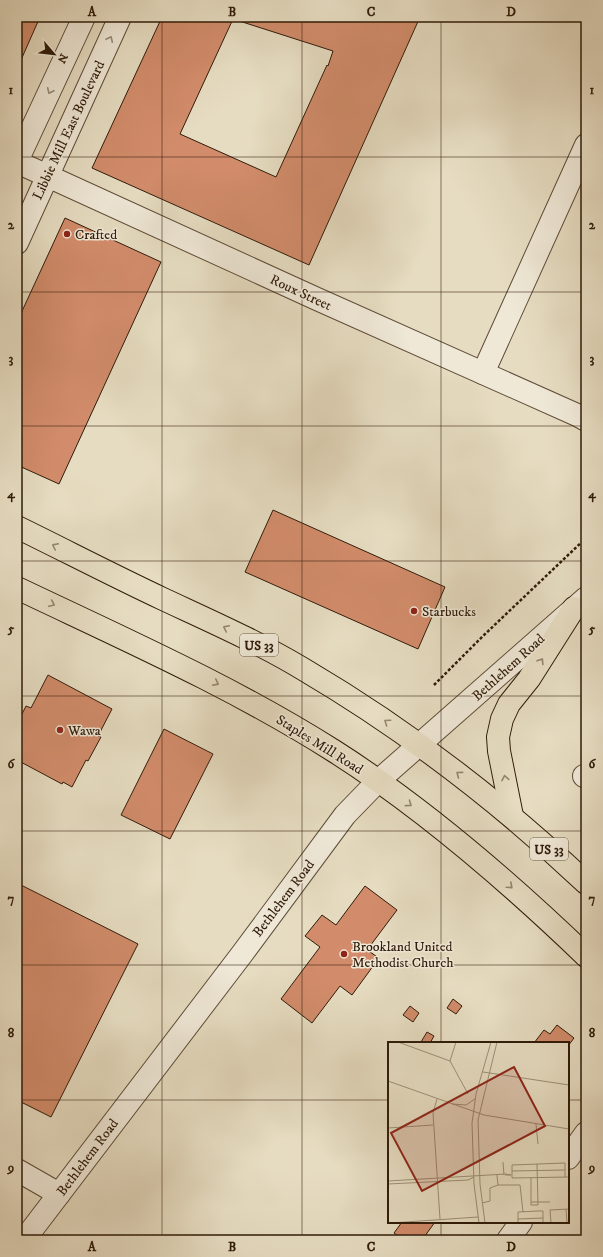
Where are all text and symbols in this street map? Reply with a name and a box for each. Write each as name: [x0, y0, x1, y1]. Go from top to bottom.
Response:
text: A: [87, 4, 97, 20]
text: B: [228, 4, 236, 20]
text: C: [367, 4, 376, 20]
text: D: [506, 4, 516, 20]
north arrow: [34, 34, 74, 74]
one-way arrow: [105, 35, 113, 43]
text: N: [54, 51, 70, 65]
street label: Libbie Mill East Boulevard: [29, 58, 109, 203]
text: 1: [9, 82, 14, 98]
text: 1: [590, 82, 595, 98]
one-way arrow: [47, 86, 55, 94]
text: 2: [8, 217, 15, 233]
text: 2: [589, 217, 596, 233]
place label: Crafted: [75, 226, 117, 244]
marker: Crafted: [62, 229, 72, 239]
street label: Roux Street: [267, 271, 335, 315]
text: 3: [9, 351, 14, 367]
text: 3: [590, 351, 595, 367]
text: 4: [6, 486, 15, 503]
text: 4: [587, 486, 596, 503]
one-way arrow: [52, 543, 60, 551]
one-way arrow: [48, 599, 56, 607]
place label: Starbucks: [422, 603, 476, 621]
marker: Starbucks: [409, 606, 419, 616]
text: 5: [7, 621, 15, 637]
text: 5: [588, 621, 596, 637]
one-way arrow: [223, 626, 231, 633]
street label: Bethlehem Road: [468, 630, 549, 705]
road number: US 33: [240, 634, 278, 656]
one-way arrow: [536, 658, 544, 665]
one-way arrow: [212, 679, 219, 686]
street label: Staples Mill Road: [273, 711, 366, 779]
one-way arrow: [384, 719, 391, 727]
place label: Wawa: [67, 722, 101, 740]
marker: Wawa: [55, 725, 65, 735]
text: 6: [8, 756, 16, 772]
text: 6: [589, 756, 597, 772]
one-way arrow: [457, 772, 464, 779]
one-way arrow: [501, 775, 509, 781]
one-way arrow: [405, 799, 412, 806]
road number: US 33: [530, 838, 568, 860]
street label: Bethlehem Road: [249, 856, 319, 941]
one-way arrow: [506, 881, 513, 888]
text: 7: [8, 891, 15, 907]
text: 7: [589, 891, 596, 907]
place label: Brookland United Methodist Church: [352, 938, 454, 972]
marker: Brookland United Methodist Church: [339, 949, 349, 959]
text: 8: [8, 1025, 15, 1041]
text: 8: [589, 1025, 596, 1041]
inset map: [388, 1042, 569, 1223]
street label: Bethlehem Road: [53, 1115, 123, 1200]
text: 9: [7, 1160, 14, 1176]
text: 9: [588, 1160, 595, 1176]
text: A: [87, 1239, 97, 1255]
text: B: [228, 1239, 236, 1255]
text: C: [367, 1239, 376, 1255]
text: D: [506, 1239, 516, 1255]

